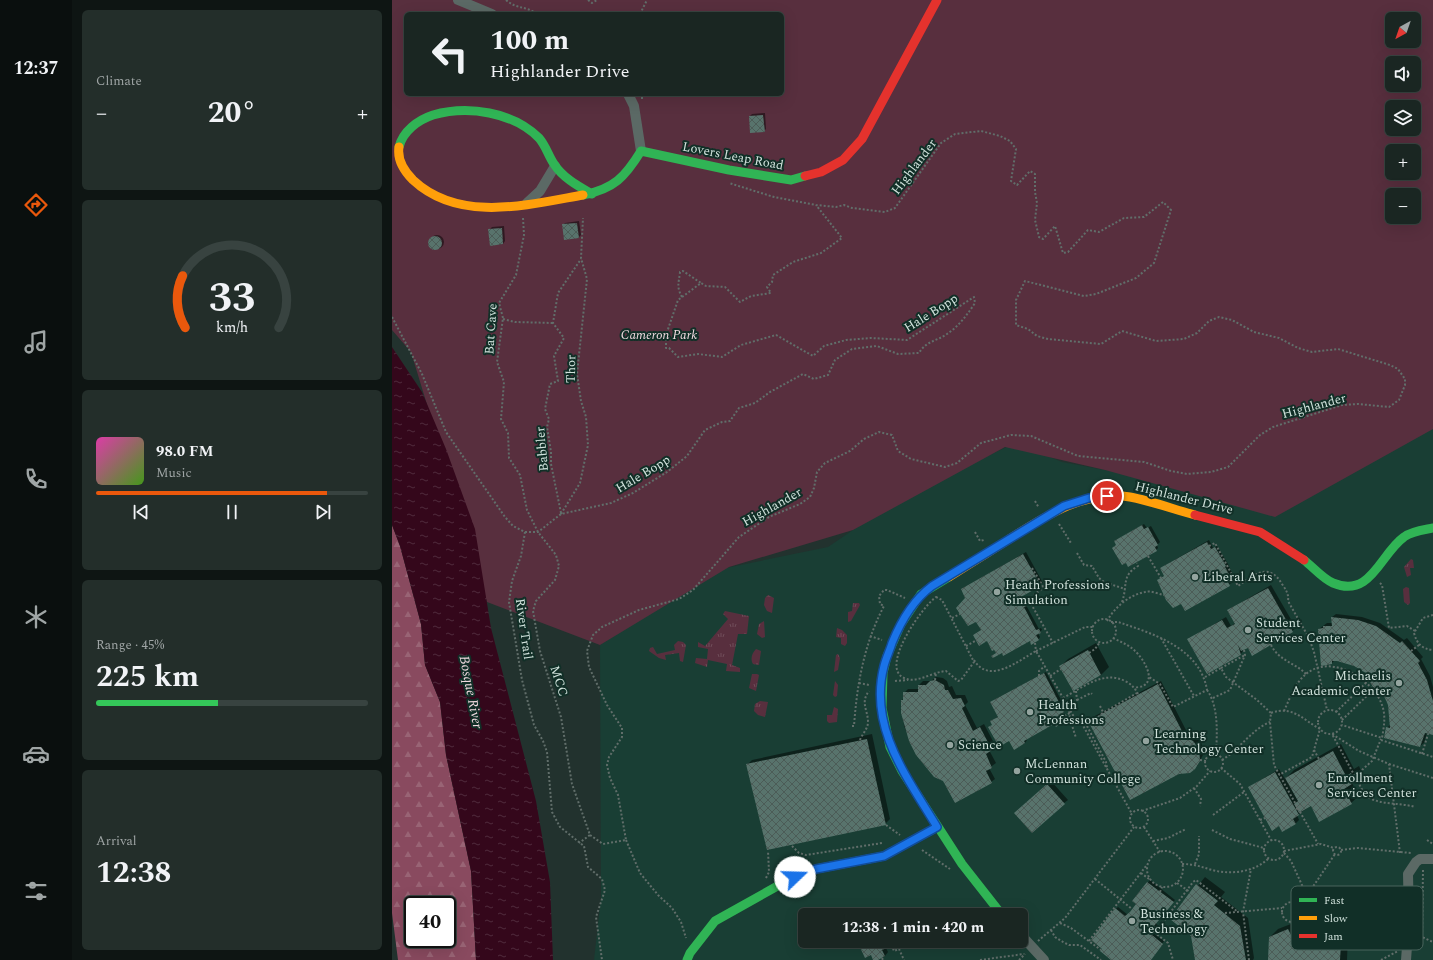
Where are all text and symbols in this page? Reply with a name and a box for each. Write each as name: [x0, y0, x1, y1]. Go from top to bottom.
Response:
north arrow: [1385, 12, 1421, 48]
map controls: [1385, 12, 1421, 224]
text: 100 m: [490, 19, 569, 62]
icon: left: [424, 28, 476, 80]
text: 12:37: [13, 55, 59, 82]
button: sound: [1385, 56, 1421, 92]
text: Highlander Drive: [490, 58, 629, 85]
text: Climate: [96, 71, 142, 91]
text: 20°: [208, 90, 256, 136]
text: −: [96, 97, 107, 130]
text: +: [357, 97, 368, 130]
button: layers: [1385, 100, 1421, 136]
street label: Highlander: [886, 135, 942, 199]
street label: Lovers Leap Road: [681, 136, 785, 176]
button: +: [1385, 144, 1421, 180]
button: −: [1385, 188, 1421, 224]
icon: directions: [22, 191, 50, 219]
text: 33: [209, 267, 255, 330]
street label: Hale Bopp: [900, 288, 962, 338]
street label: Bat Cave: [479, 303, 503, 355]
text: km/h: [216, 317, 248, 339]
park label: Cameron Park: [621, 325, 697, 345]
icon: music: [22, 328, 50, 356]
street label: Thor: [561, 355, 581, 383]
street label: Highlander: [1280, 388, 1348, 424]
street label: Babbler: [530, 426, 554, 472]
text: 98.0 FM: [156, 440, 213, 463]
street label: Hale Bopp: [612, 450, 674, 498]
text: Music: [156, 463, 192, 483]
icon: phone: [22, 465, 50, 493]
street label: Highlander Drive: [1133, 476, 1235, 520]
pin: [1090, 479, 1124, 513]
street label: Highlander: [738, 482, 806, 532]
icon: arrive: [1096, 485, 1118, 507]
icon: previous: [130, 501, 152, 523]
icon: pause: [221, 501, 243, 523]
icon: next: [312, 501, 334, 523]
place label: Liberal Arts: [1203, 567, 1273, 587]
marker: Liberal Arts: [1190, 572, 1200, 582]
place label: Heath Professions Simulation: [1005, 575, 1110, 610]
marker: Heath Professions Simulation: [992, 587, 1002, 597]
street label: River Trail: [510, 597, 538, 661]
icon: climate: [22, 603, 50, 631]
place label: Student Services Center: [1256, 613, 1346, 648]
marker: Student Services Center: [1243, 625, 1253, 635]
text: Range · 45%: [96, 635, 164, 655]
text: 225 km: [96, 654, 199, 700]
water label: Bosque River: [454, 654, 488, 731]
street label: MCC: [545, 663, 573, 699]
place label: Michaelis Academic Center: [1291, 666, 1391, 701]
marker: Michaelis Academic Center: [1394, 678, 1404, 688]
place label: Health Professions: [1038, 695, 1104, 730]
marker: Health Professions: [1025, 707, 1035, 717]
place label: Learning Technology Center: [1154, 724, 1264, 759]
place label: Science: [958, 735, 1002, 755]
marker: Learning Technology Center: [1141, 736, 1151, 746]
icon: car: [22, 740, 50, 768]
marker: Science: [945, 740, 955, 750]
place label: McLennan Community College: [1025, 754, 1140, 789]
marker: McLennan Community College: [1012, 766, 1022, 776]
place label: Enrollment Services Center: [1327, 768, 1417, 803]
marker: Enrollment Services Center: [1314, 780, 1324, 790]
text: Arrival: [96, 831, 137, 851]
text: 12:38: [96, 850, 171, 896]
position arrow: [774, 856, 816, 898]
icon: filters: [22, 877, 50, 905]
legend: [1291, 886, 1423, 950]
text: Fast: [1324, 892, 1345, 909]
speed limit sign: 40: [404, 896, 456, 948]
place label: Business & Technology: [1140, 904, 1208, 939]
text: Slow: [1324, 910, 1348, 927]
text: 12:38 · 1 min · 420 m: [842, 916, 984, 939]
marker: Business & Technology: [1127, 916, 1137, 926]
text: Jam: [1324, 928, 1343, 945]

